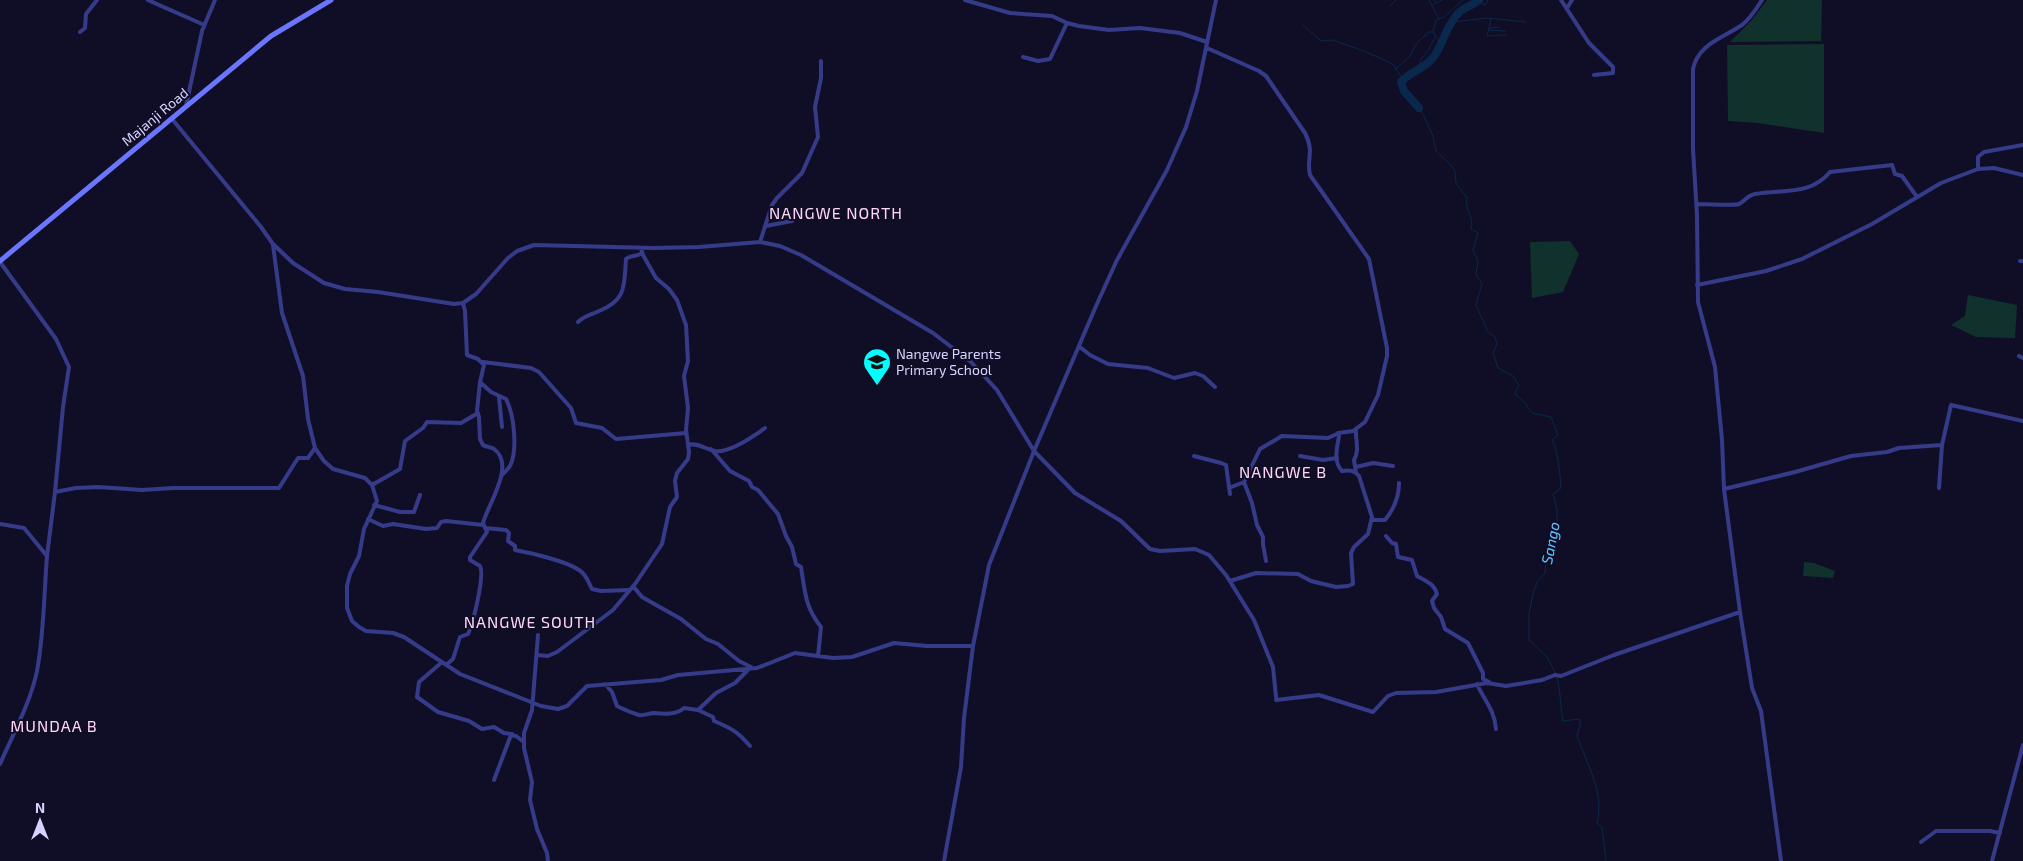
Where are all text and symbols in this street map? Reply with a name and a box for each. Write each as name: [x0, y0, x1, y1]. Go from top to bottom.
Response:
street label: Majanji Road: [118, 84, 191, 149]
district label: NANGWE NORTH: [769, 203, 903, 222]
place label: Nangwe Parents Primary School: [896, 345, 1001, 378]
school or university icon: Nangwe Parents Primary School: [862, 347, 892, 386]
district label: NANGWE B: [1239, 462, 1327, 481]
water label: Sango: [1537, 520, 1563, 566]
district label: NANGWE SOUTH: [464, 612, 596, 631]
district label: MUNDAA B: [10, 716, 98, 735]
north arrow: [15, 796, 65, 846]
text: N: [35, 799, 45, 816]

